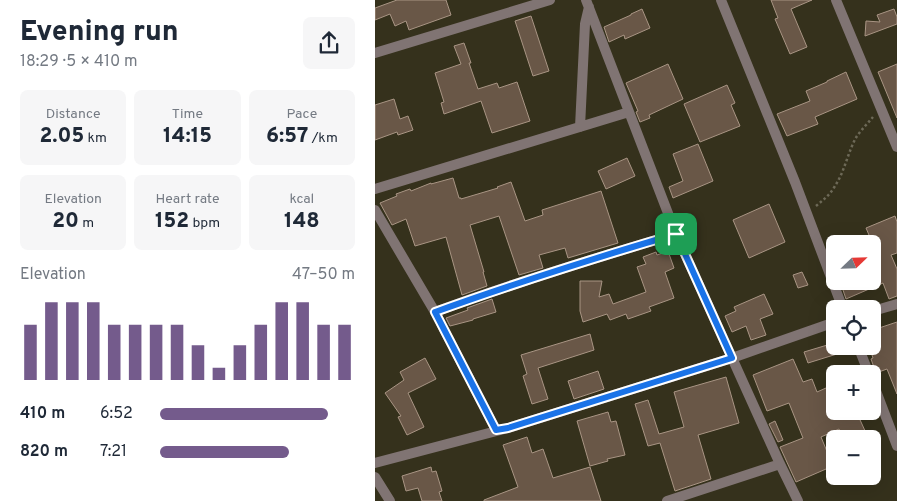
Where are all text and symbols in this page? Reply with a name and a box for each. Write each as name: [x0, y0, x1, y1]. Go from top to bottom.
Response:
text: Evening run: [20, 15, 179, 51]
button: share: [303, 17, 355, 69]
text: 18:29 · 5 × 410 m: [20, 52, 137, 72]
text: Distance: [46, 106, 101, 123]
text: Time: [172, 106, 203, 123]
text: Pace: [286, 106, 317, 123]
text: 2.05: [39, 123, 84, 150]
text: 14:15: [163, 123, 212, 150]
text: 6:57: [266, 123, 308, 150]
text: km: [84, 130, 107, 147]
text: /km: [308, 130, 338, 147]
text: Elevation: [44, 191, 102, 208]
text: Heart rate: [155, 191, 220, 208]
text: kcal: [289, 191, 314, 208]
text: 20: [52, 208, 79, 235]
text: 152: [155, 208, 189, 235]
text: 148: [284, 208, 320, 235]
pin: [655, 213, 697, 255]
text: m: [79, 215, 94, 232]
text: bpm: [189, 215, 220, 232]
icon: arrive: [662, 220, 690, 248]
north arrow: [826, 235, 881, 290]
map controls: [826, 235, 881, 485]
text: Elevation: [20, 265, 86, 285]
text: 47–50 m: [292, 265, 355, 285]
button: locate: [826, 300, 881, 355]
button: +: [826, 365, 881, 420]
text: 410 m: [20, 404, 65, 424]
text: 6:52: [100, 404, 133, 424]
button: −: [826, 430, 881, 485]
text: 820 m: [20, 442, 68, 462]
text: 7:21: [100, 442, 127, 462]

